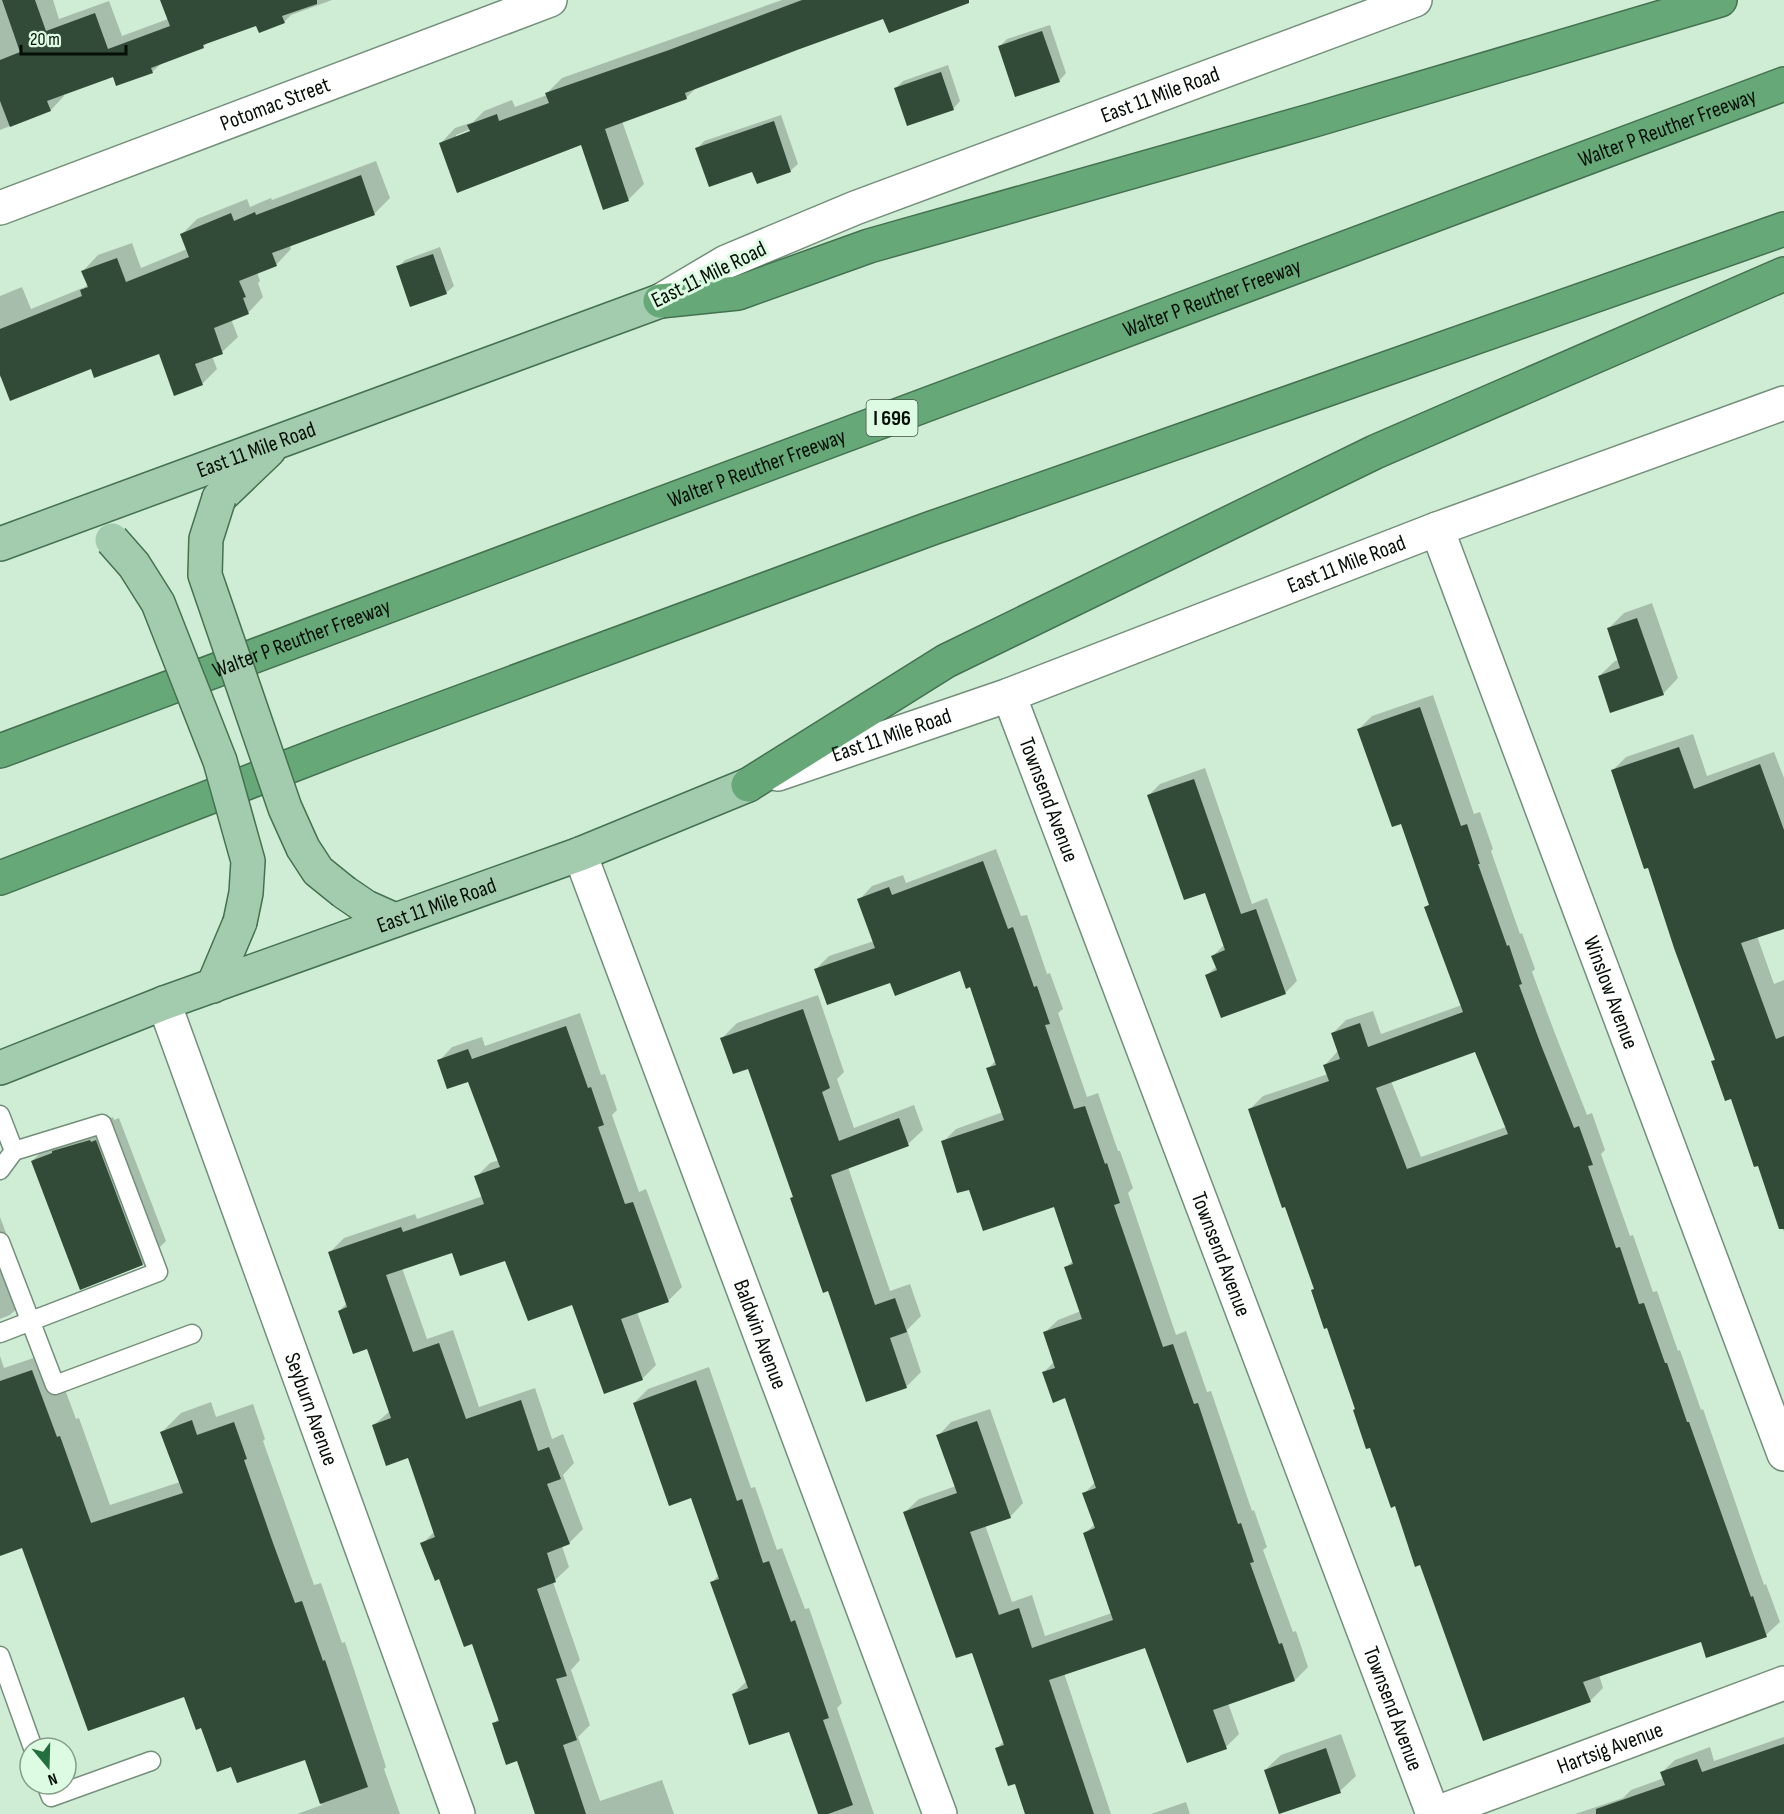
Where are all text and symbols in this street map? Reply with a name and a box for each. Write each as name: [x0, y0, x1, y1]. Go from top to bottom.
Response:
scale bar: [21, 18, 126, 56]
text: 20 m: [30, 29, 60, 50]
street label: East 11 Mile Road: [1097, 60, 1223, 129]
street label: Potomac Street: [216, 71, 334, 137]
street label: Walter P Reuther Freeway: [1575, 82, 1761, 173]
street label: East 11 Mile Road: [647, 236, 771, 314]
street label: Walter P Reuther Freeway: [1119, 252, 1305, 343]
road number: I 696: [866, 400, 918, 436]
street label: East 11 Mile Road: [193, 415, 319, 484]
street label: Walter P Reuther Freeway: [664, 422, 850, 514]
street label: East 11 Mile Road: [1283, 529, 1409, 599]
street label: Walter P Reuther Freeway: [209, 593, 395, 684]
street label: East 11 Mile Road: [828, 702, 955, 768]
street label: Townsend Avenue: [1013, 734, 1085, 866]
street label: East 11 Mile Road: [373, 872, 500, 939]
street label: Winslow Avenue: [1577, 932, 1644, 1053]
street label: Townsend Avenue: [1185, 1188, 1257, 1320]
street label: Baldwin Avenue: [727, 1276, 793, 1393]
street label: Seyburn Avenue: [278, 1349, 344, 1469]
street label: Townsend Avenue: [1357, 1643, 1429, 1775]
street label: Hartsig Avenue: [1553, 1716, 1667, 1780]
north arrow: [18, 1736, 78, 1796]
text: N: [45, 1768, 60, 1789]

